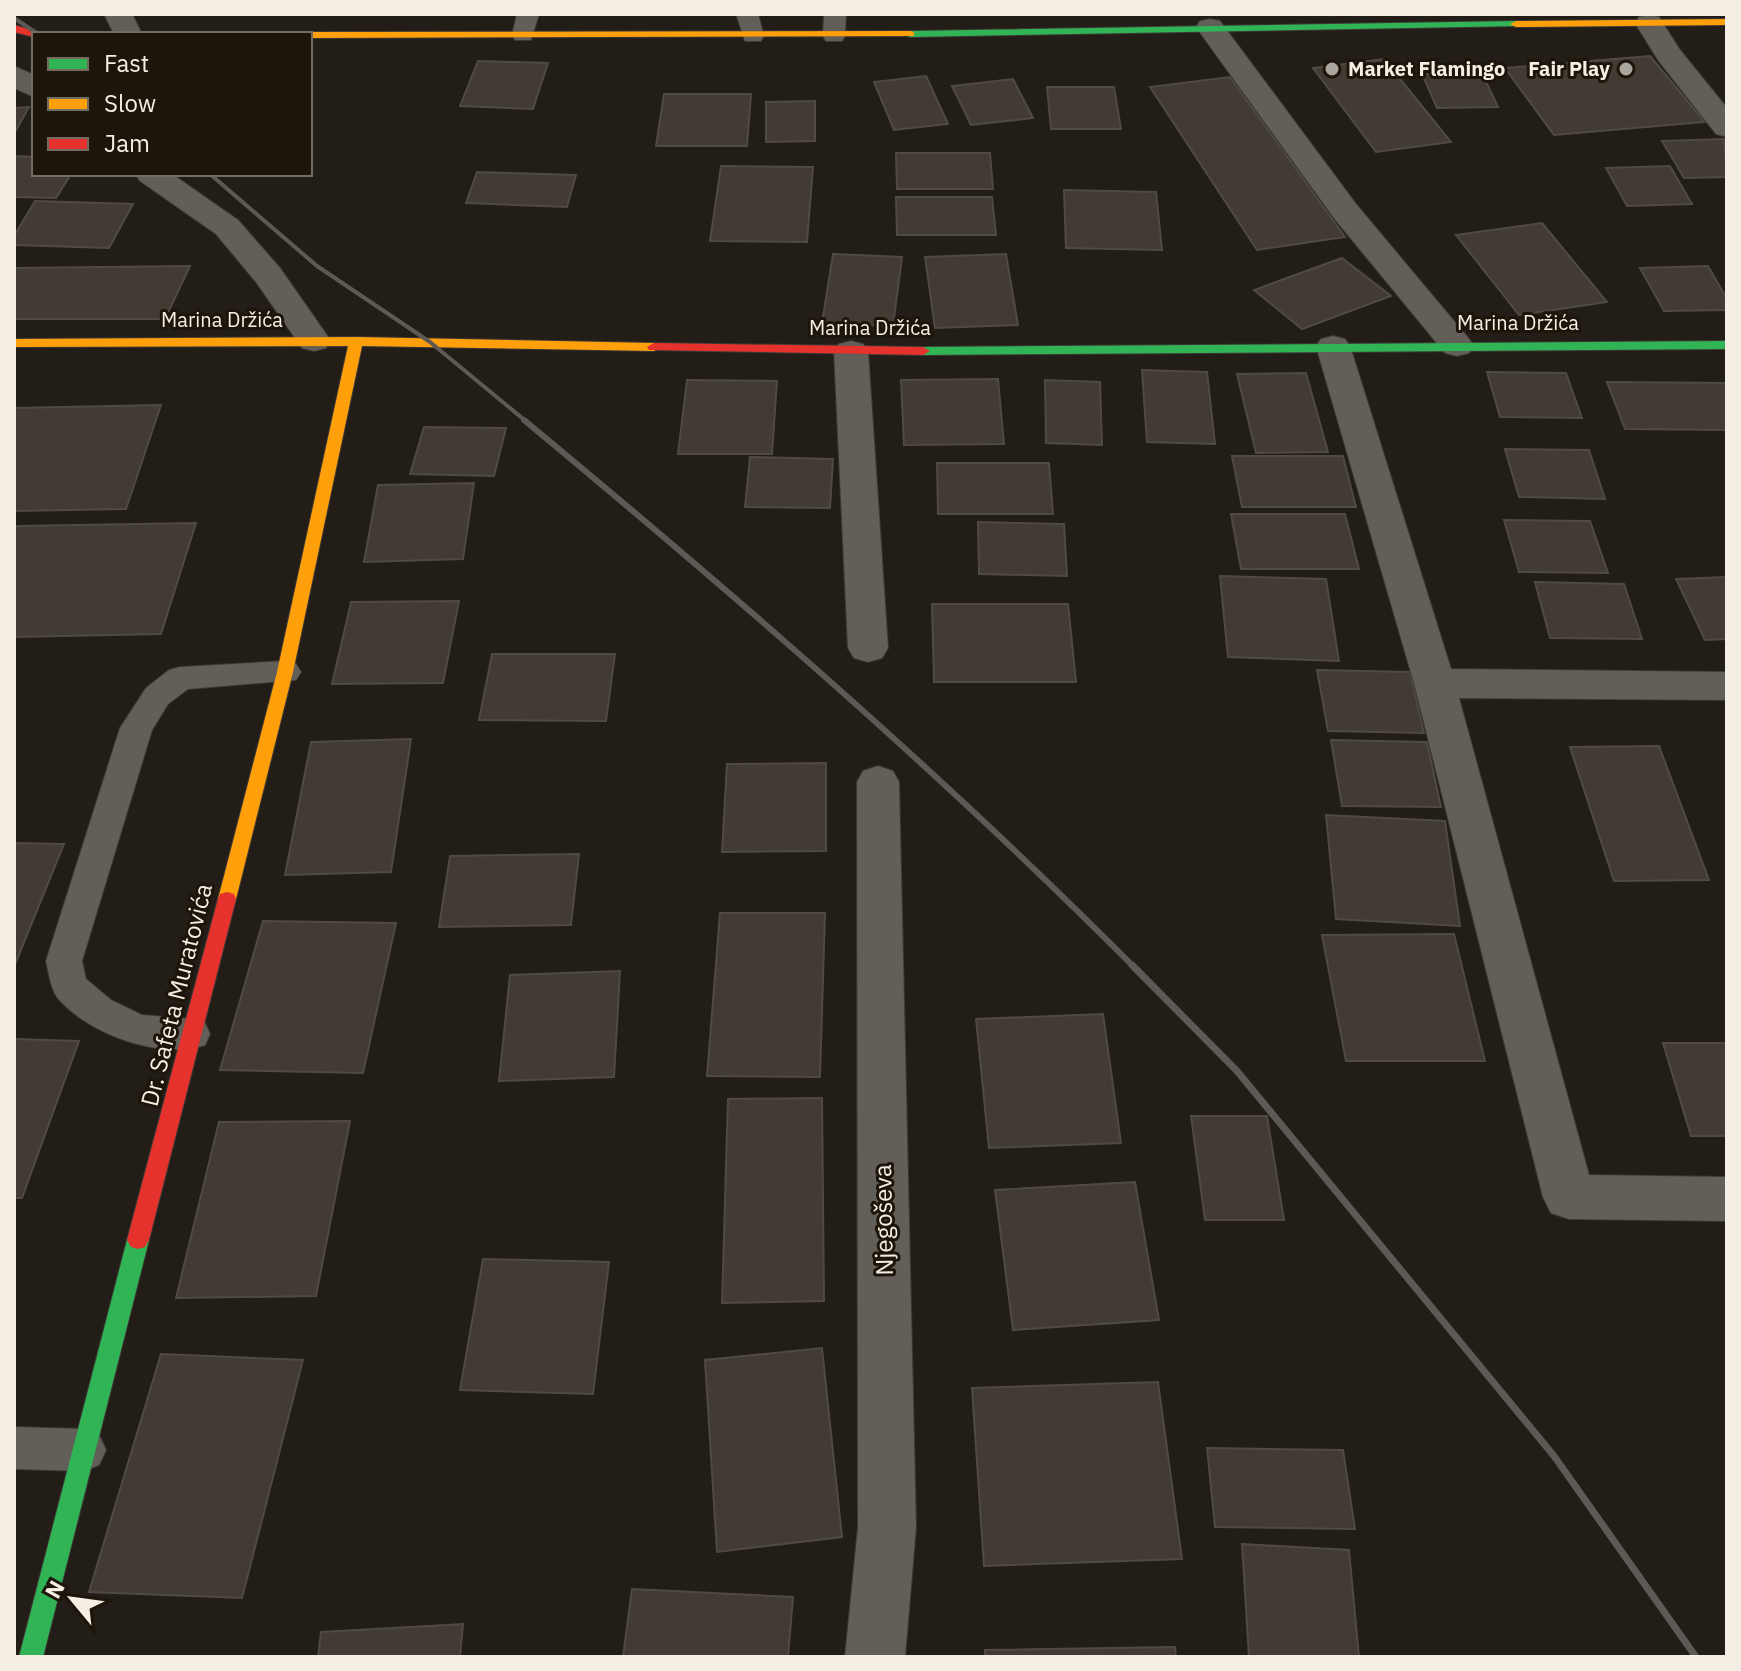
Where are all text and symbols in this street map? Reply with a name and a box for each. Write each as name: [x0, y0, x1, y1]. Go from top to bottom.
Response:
legend: [32, 32, 312, 176]
text: Fast: [104, 47, 149, 79]
place label: Market Flamingo: [1348, 55, 1505, 82]
place label: Fair Play: [1528, 55, 1610, 82]
marker: Market Flamingo: [1323, 60, 1341, 78]
marker: Fair Play: [1617, 60, 1635, 78]
text: Slow: [104, 87, 156, 119]
text: Jam: [104, 127, 150, 159]
street label: Marina Držića: [161, 306, 283, 333]
street label: Marina Držića: [1457, 309, 1579, 336]
street label: Marina Držića: [809, 314, 931, 341]
street label: Dr. Safeta Muratovića: [133, 880, 219, 1110]
street label: Njegoševa: [866, 1164, 900, 1276]
north arrow: [32, 1559, 112, 1639]
text: N: [38, 1575, 71, 1603]

